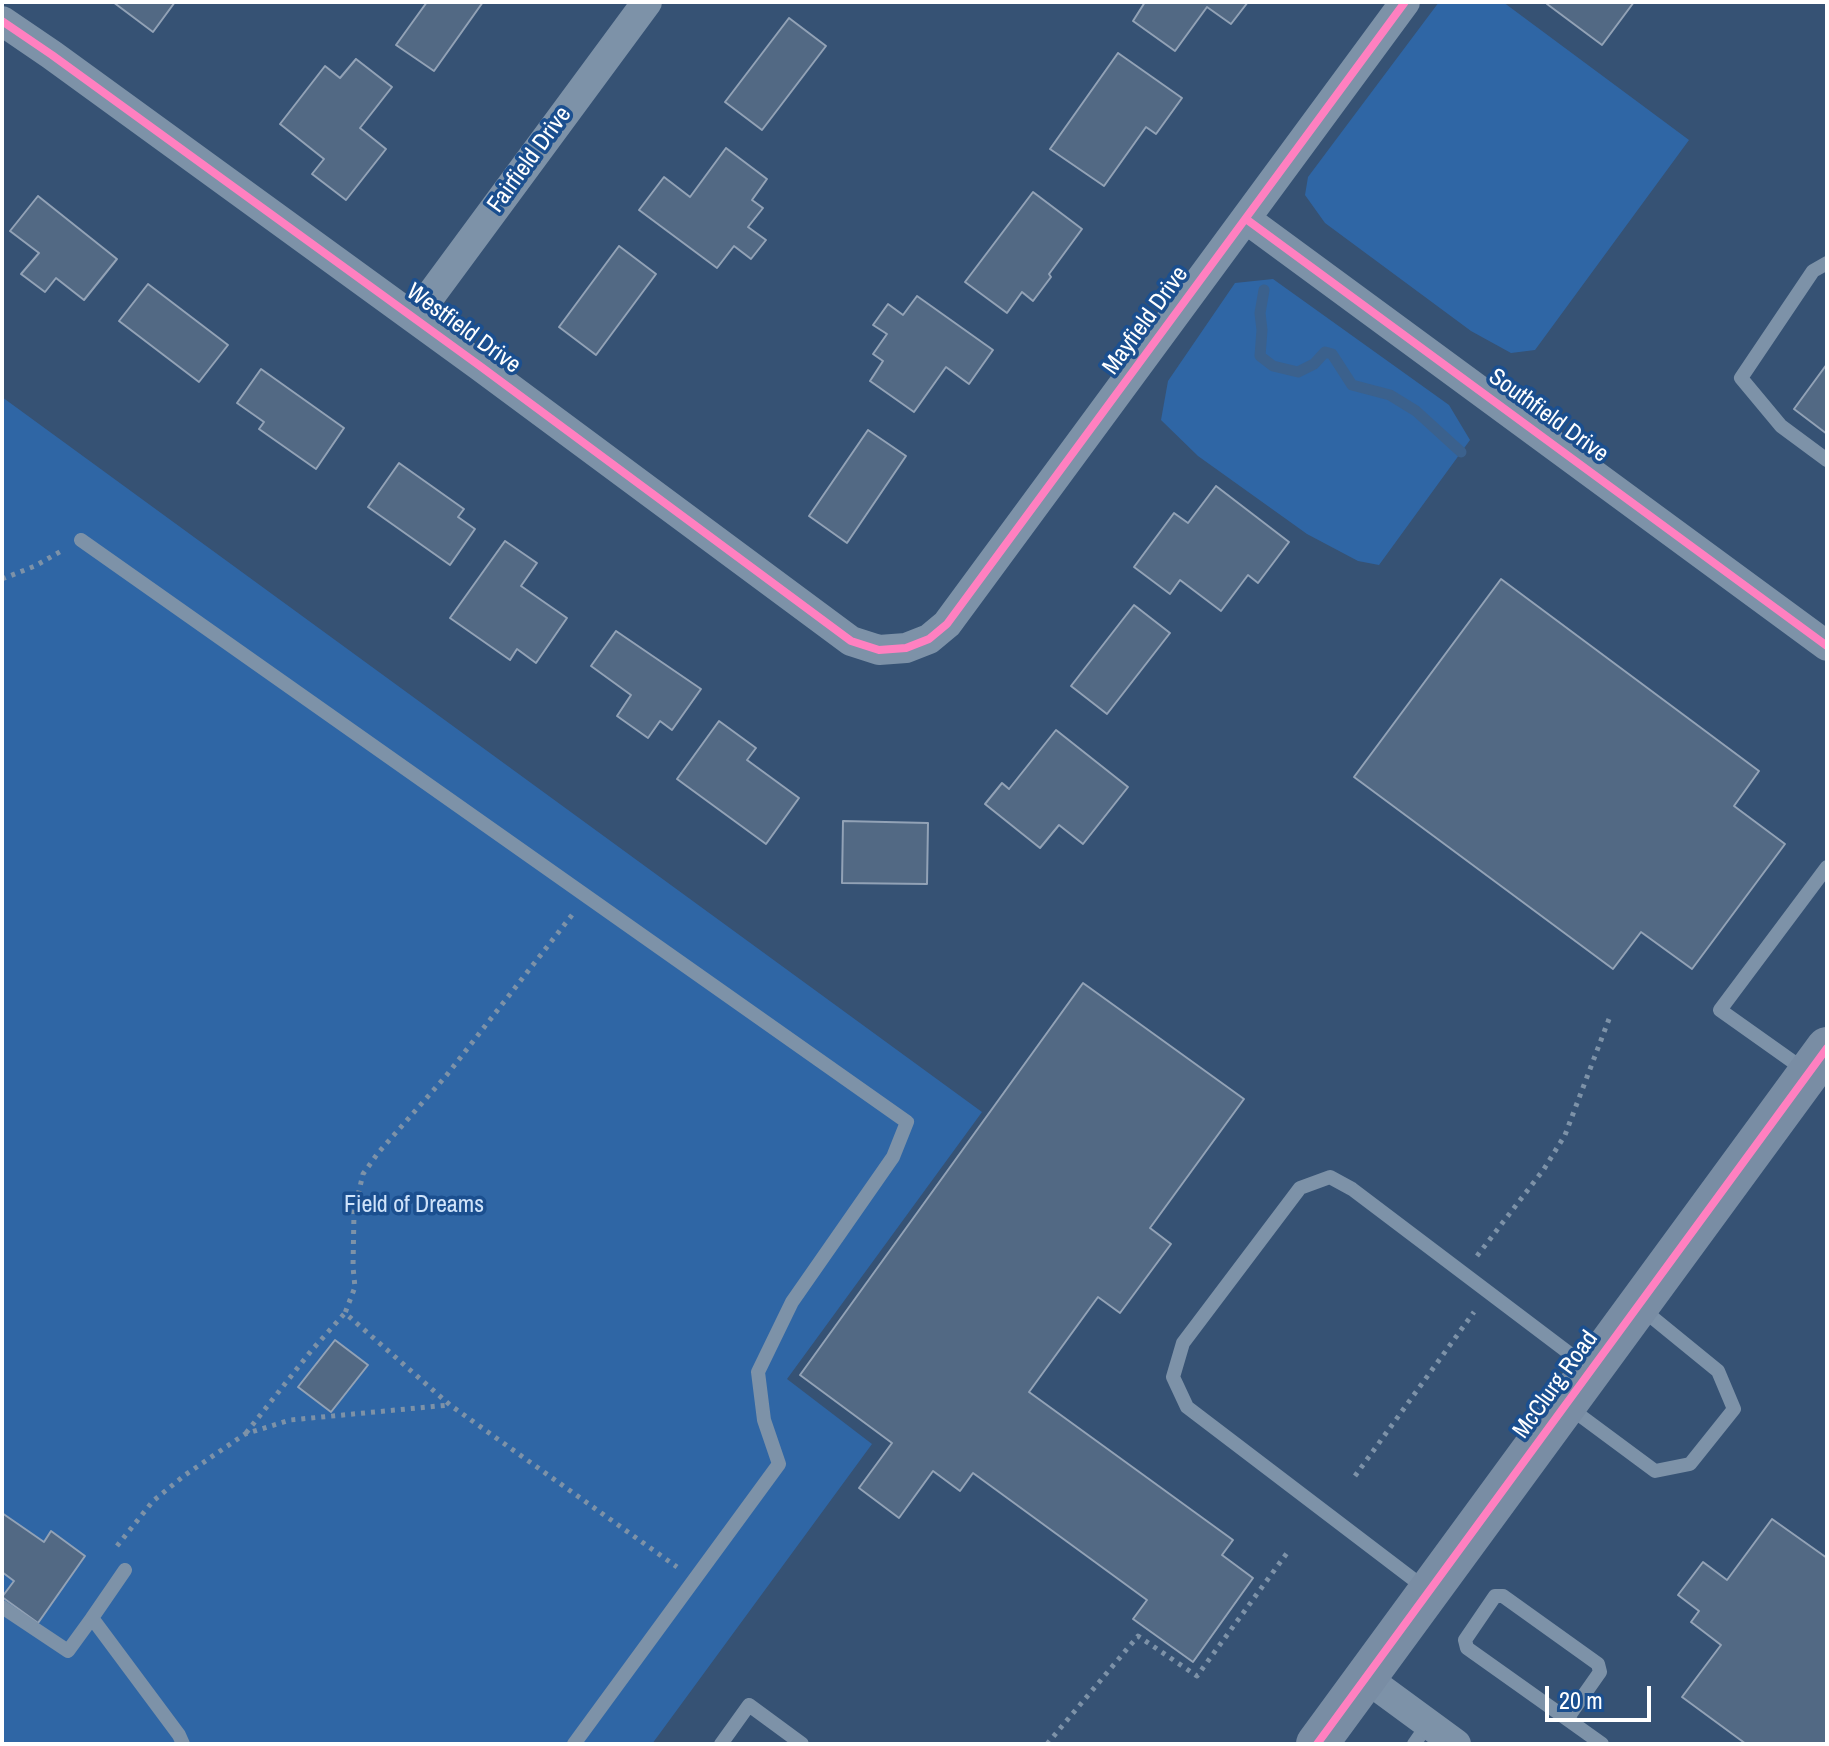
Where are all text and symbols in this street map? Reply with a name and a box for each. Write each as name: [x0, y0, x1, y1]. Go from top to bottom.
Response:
street label: Fairfield Drive: [482, 101, 578, 219]
street label: Mayfield Drive: [1097, 261, 1195, 381]
street label: Westfield Drive: [400, 278, 526, 380]
street label: Southfield Drive: [1482, 363, 1614, 469]
park label: Field of Dreams: [344, 1192, 484, 1220]
street label: McClurg Road: [1507, 1326, 1605, 1444]
scale bar: [1549, 1670, 1655, 1720]
text: 20 m: [1559, 1684, 1603, 1716]

